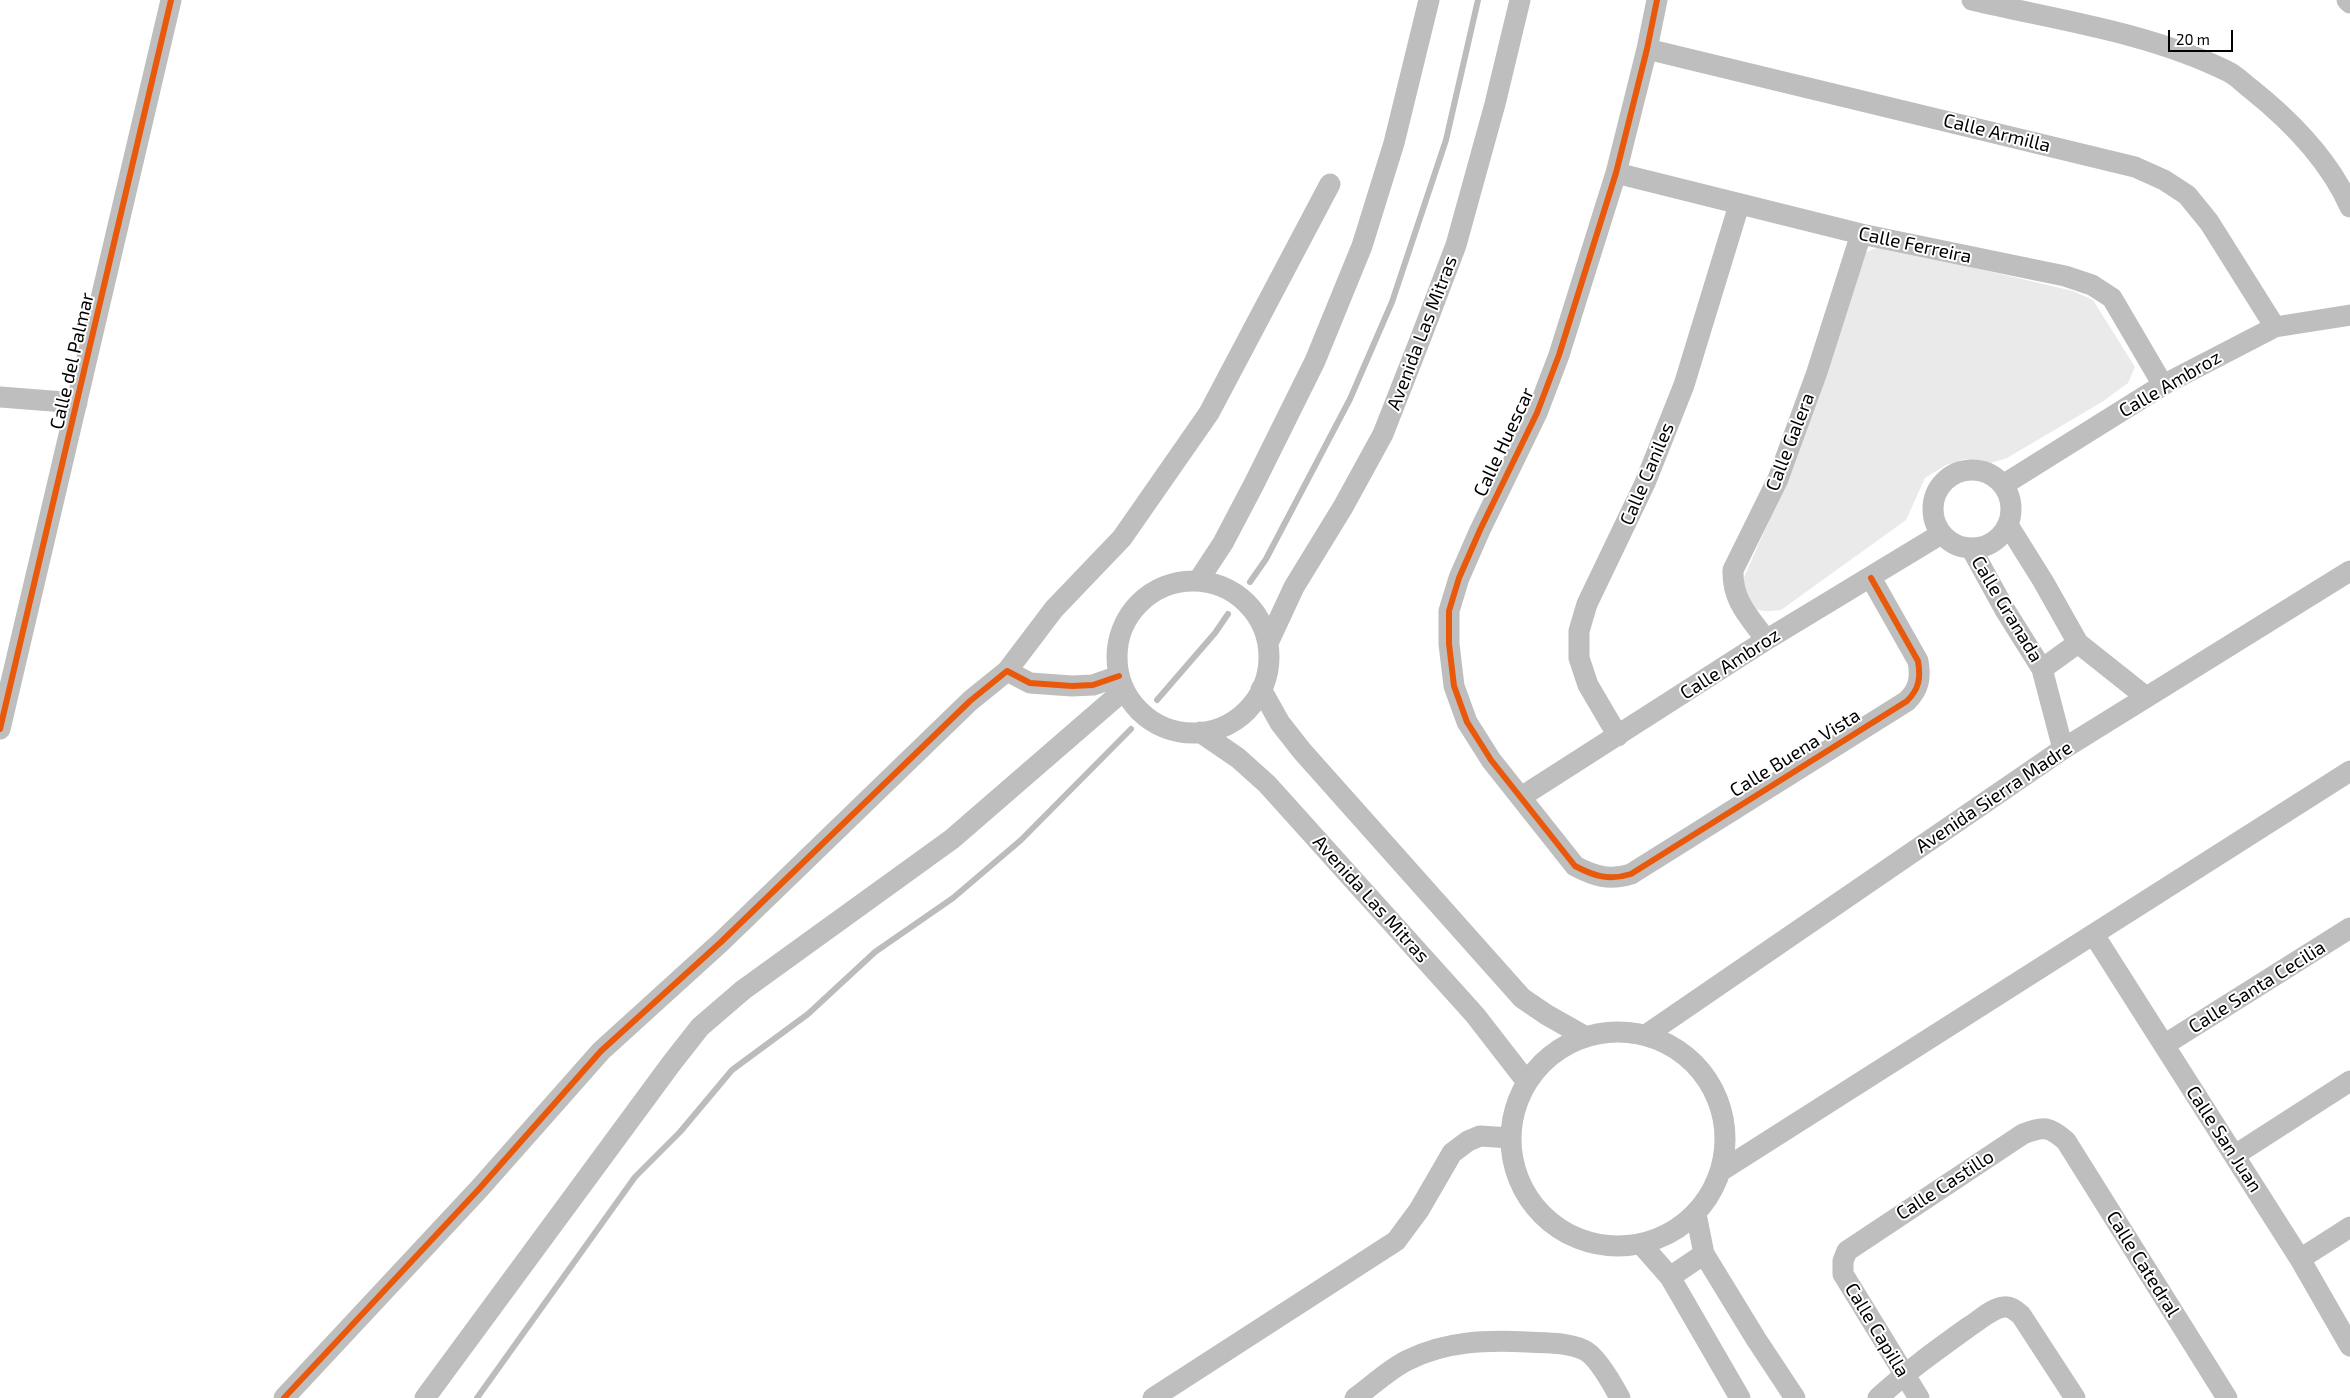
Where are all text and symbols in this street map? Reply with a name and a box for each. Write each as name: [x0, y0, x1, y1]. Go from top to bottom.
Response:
scale bar: [2170, 20, 2235, 52]
text: 20 m: [2176, 30, 2210, 48]
street label: Calle Armilla: [1941, 109, 2053, 157]
street label: Calle Ferreira: [1856, 222, 1974, 268]
street label: Avenida Las Mitras: [1382, 253, 1462, 413]
street label: Calle del Palmar: [45, 290, 99, 432]
street label: Calle Ambroz: [2115, 346, 2225, 422]
street label: Calle Huescar: [1469, 384, 1539, 500]
street label: Calle Galera: [1761, 390, 1819, 494]
street label: Calle Caniles: [1615, 419, 1679, 529]
street label: Calle Granada: [1966, 552, 2048, 666]
street label: Calle Ambroz: [1676, 623, 1784, 705]
street label: Calle Buena Vista: [1726, 704, 1864, 802]
street label: Avenida Sierra Madre: [1911, 736, 2077, 858]
street label: Avenida Las Mitras: [1308, 831, 1434, 967]
street label: Calle Santa Cecilia: [2184, 936, 2330, 1038]
street label: Calle San Juan: [2181, 1082, 2267, 1196]
street label: Calle Castillo: [1892, 1145, 1998, 1225]
street label: Calle Catedral: [2101, 1207, 2185, 1321]
street label: Calle Capilla: [1840, 1279, 1914, 1381]

